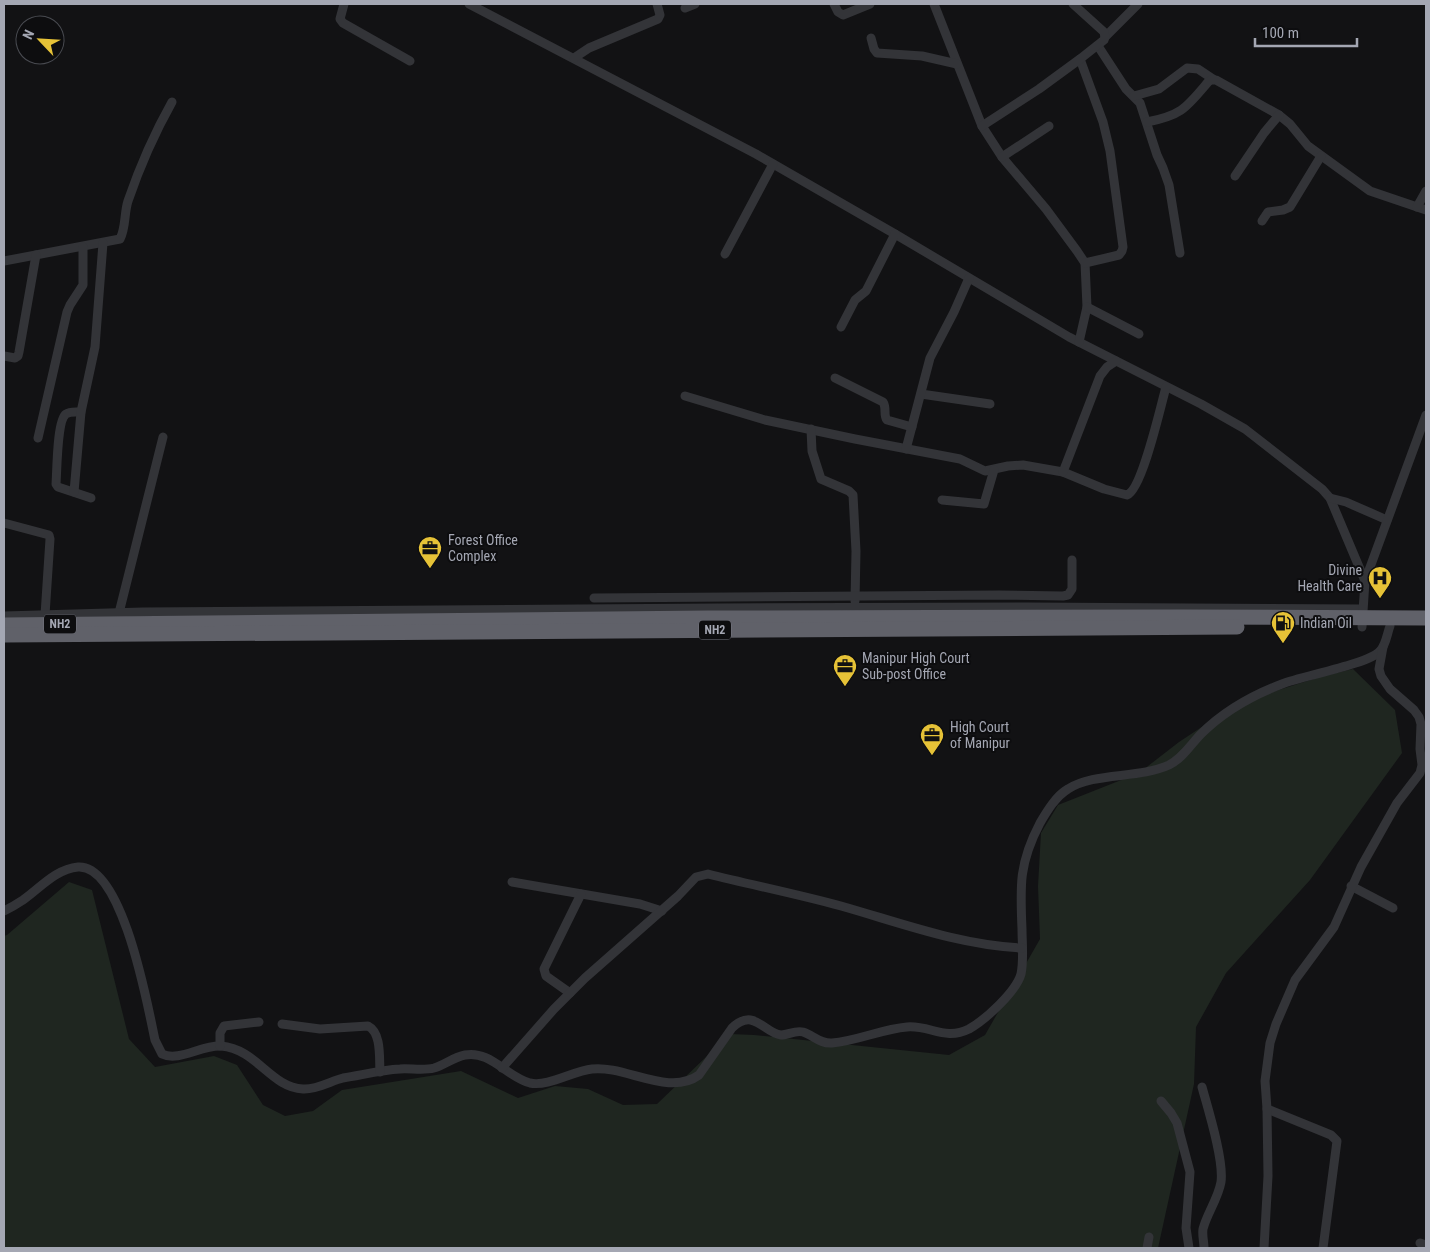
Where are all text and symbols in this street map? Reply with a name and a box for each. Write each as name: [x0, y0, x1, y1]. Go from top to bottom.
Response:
north arrow: [15, 15, 65, 65]
scale bar: [1255, 15, 1358, 47]
text: 100 m: [1262, 24, 1299, 42]
text: N: [19, 27, 37, 42]
place label: Forest Office Complex: [448, 532, 518, 564]
office icon: Forest Office Complex: [417, 535, 443, 569]
place label: Divine Health Care: [1297, 562, 1362, 594]
hospital icon: Divine Health Care: [1367, 565, 1393, 599]
fuel station icon: Indian Oil: [1270, 610, 1296, 644]
road number: NH2: [44, 614, 76, 634]
place label: Indian Oil: [1300, 615, 1352, 631]
road number: NH2: [699, 620, 731, 640]
place label: Manipur High Court Sub-post Office: [862, 650, 970, 682]
office icon: Manipur High Court Sub-post Office: [832, 653, 858, 687]
place label: High Court of Manipur: [950, 719, 1010, 751]
office icon: High Court of Manipur: [919, 722, 945, 756]

